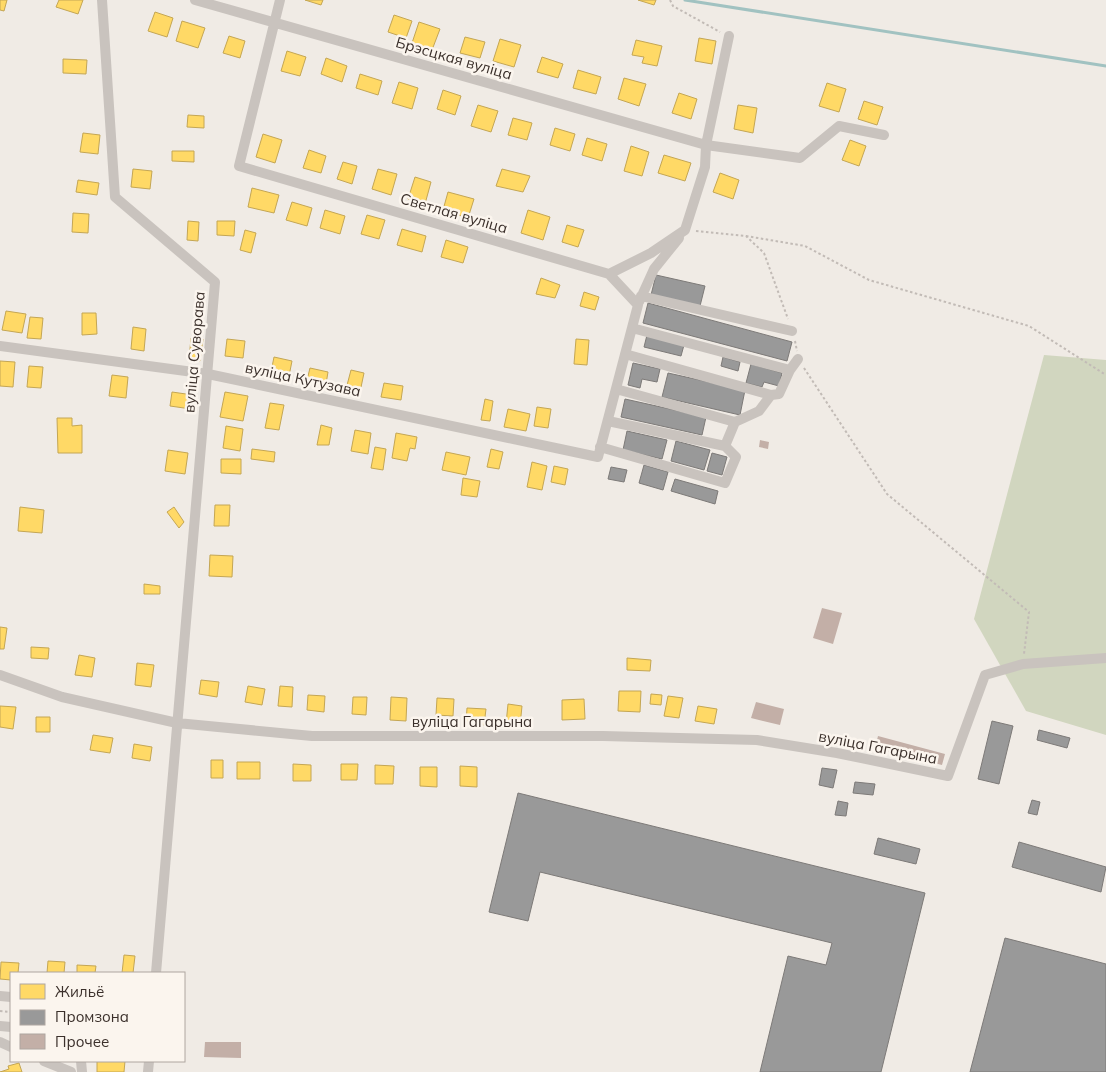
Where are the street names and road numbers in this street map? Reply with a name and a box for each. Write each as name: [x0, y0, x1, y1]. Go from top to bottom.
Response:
street label: Брэсцкая вуліца: [394, 32, 514, 84]
street label: Светлая вуліца: [398, 189, 510, 237]
street label: вуліца Суворава: [179, 290, 209, 414]
street label: вуліца Кутузава: [243, 357, 363, 401]
street label: вуліца Гагарына: [412, 712, 532, 731]
street label: вуліца Гагарына: [817, 726, 939, 768]

